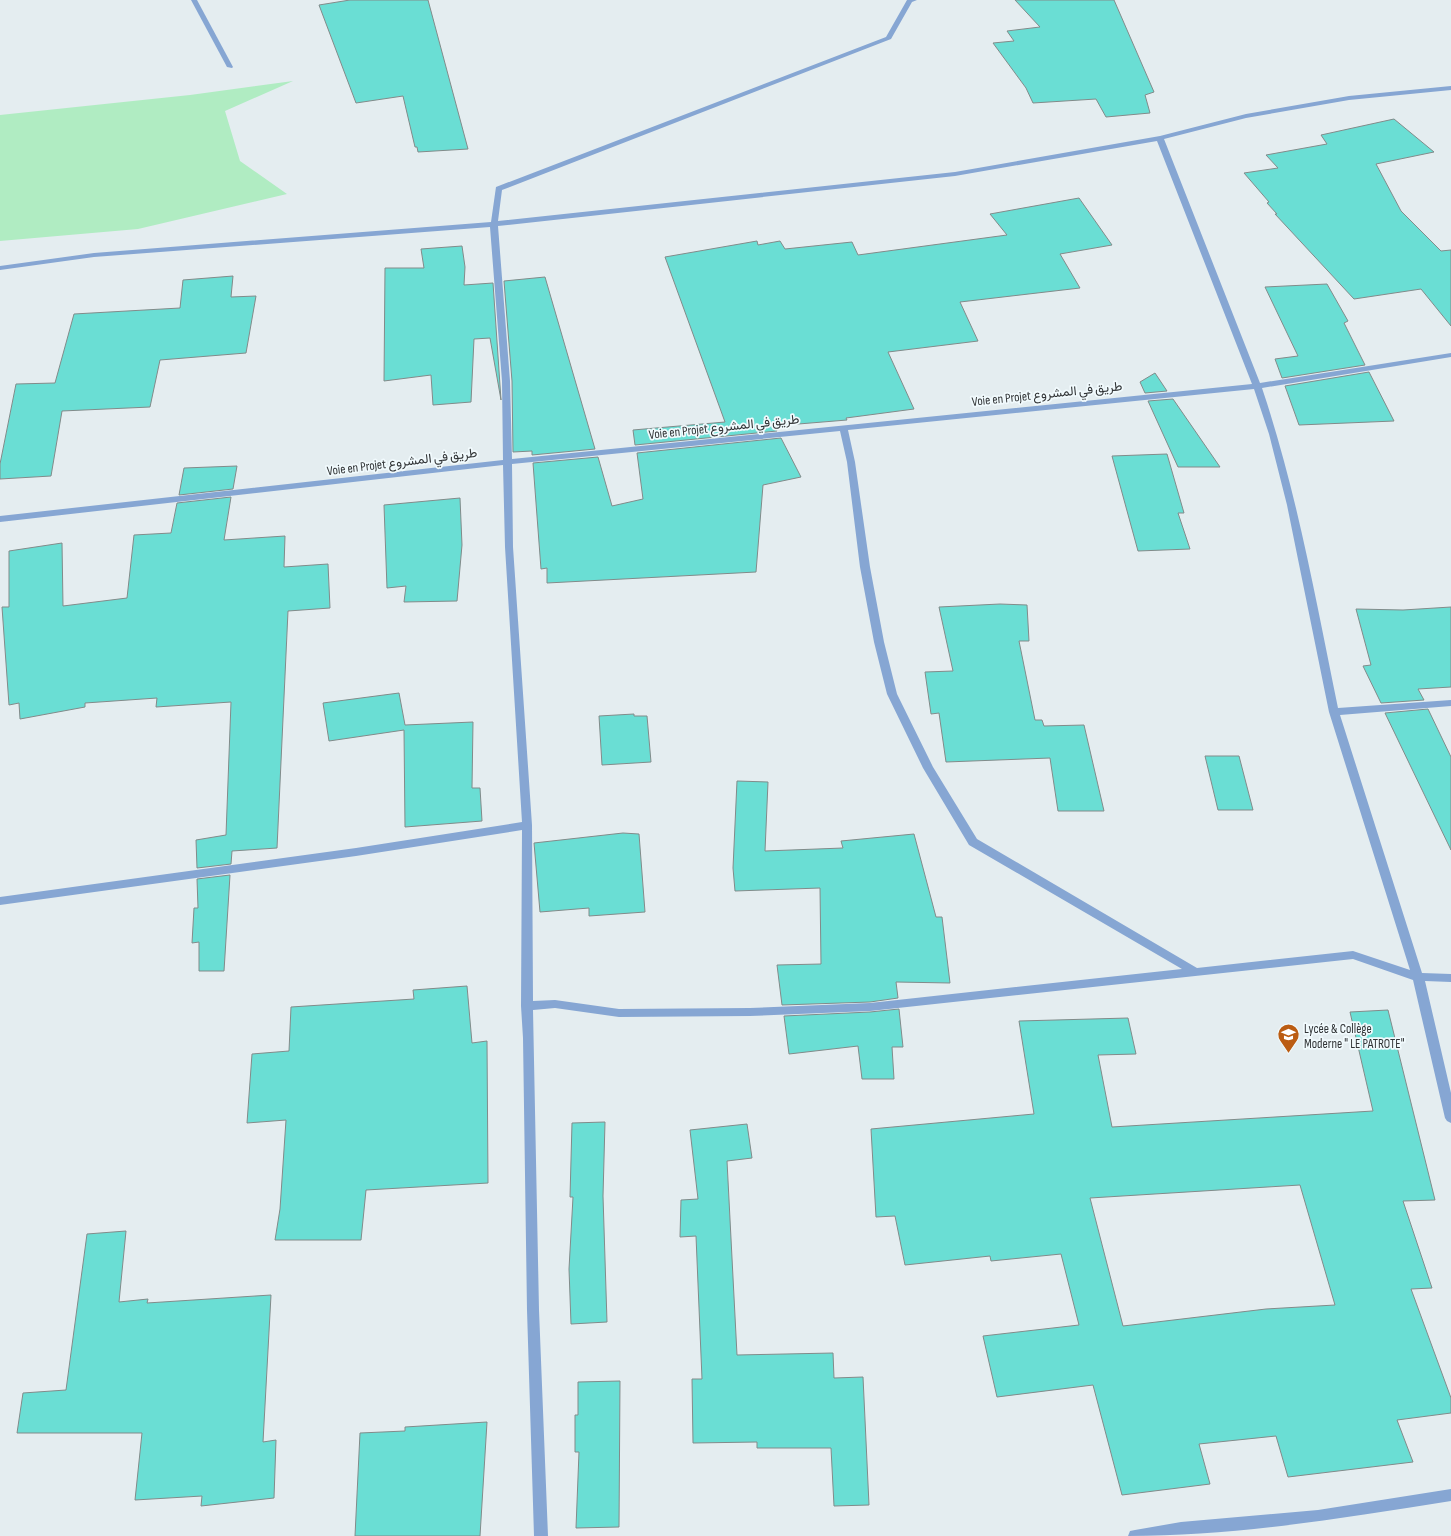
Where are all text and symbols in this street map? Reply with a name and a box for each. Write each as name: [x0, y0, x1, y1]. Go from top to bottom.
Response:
street label: Voie en Projet طريق في المشروع: [971, 378, 1123, 412]
street label: Voie en Projet طريق في المشروع: [648, 411, 800, 445]
street label: Voie en Projet طريق في المشروع: [326, 445, 478, 481]
place label: Lycée & Collège Moderne " LE PATROTE": [1304, 1021, 1405, 1052]
school or university icon: Lycée & Collège Moderne " LE PATROTE": [1276, 1022, 1302, 1055]

